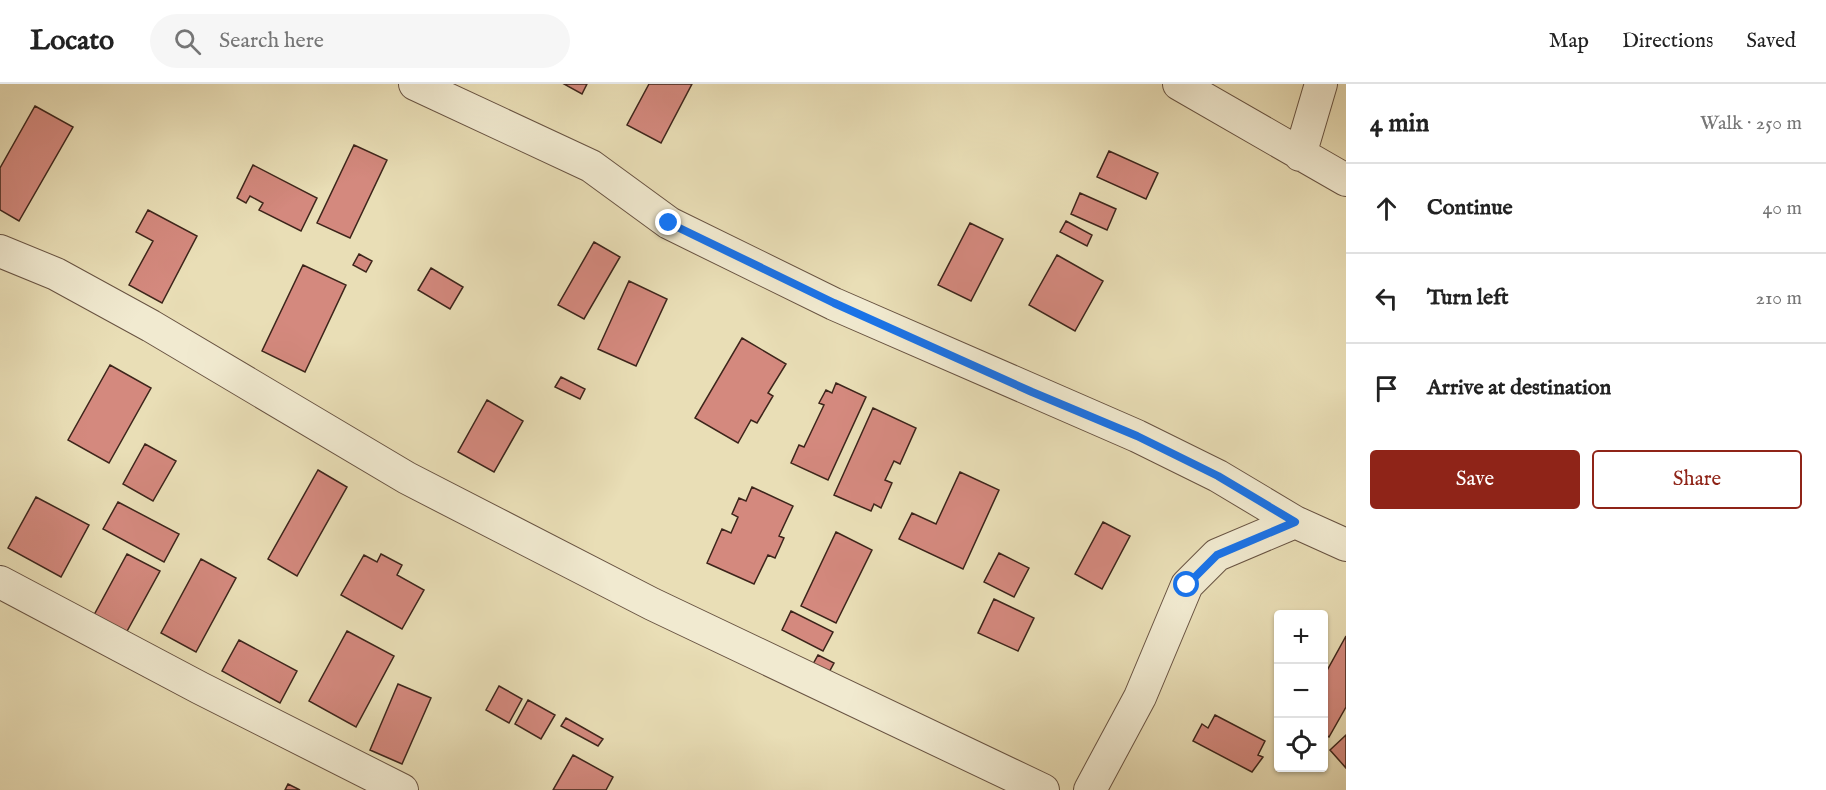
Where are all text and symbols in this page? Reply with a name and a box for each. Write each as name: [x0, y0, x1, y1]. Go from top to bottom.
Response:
search box: [150, 14, 570, 68]
text: Locato: [30, 24, 114, 59]
icon: search: [171, 25, 204, 58]
text: Search here: [219, 27, 324, 55]
text: Map: [1549, 28, 1589, 55]
text: Directions: [1622, 28, 1713, 55]
text: Saved: [1746, 28, 1796, 55]
text: 4 min: [1370, 107, 1429, 140]
text: Walk · 250 m: [1700, 111, 1802, 136]
icon: ahead: [1370, 192, 1403, 225]
text: Continue: [1427, 194, 1513, 222]
text: 40 m: [1763, 196, 1802, 221]
route end: [655, 209, 681, 235]
icon: left: [1370, 282, 1403, 315]
text: Turn left: [1427, 284, 1509, 312]
text: 210 m: [1756, 286, 1802, 311]
icon: arrive: [1370, 372, 1403, 405]
text: Arrive at destination: [1427, 374, 1611, 402]
button: Save: [1370, 450, 1580, 509]
button: Share: [1592, 450, 1802, 509]
route start: [1173, 571, 1199, 597]
map controls: [1274, 610, 1328, 772]
button: +: [1274, 610, 1328, 664]
button: −: [1274, 664, 1328, 718]
button: locate: [1274, 718, 1328, 772]

